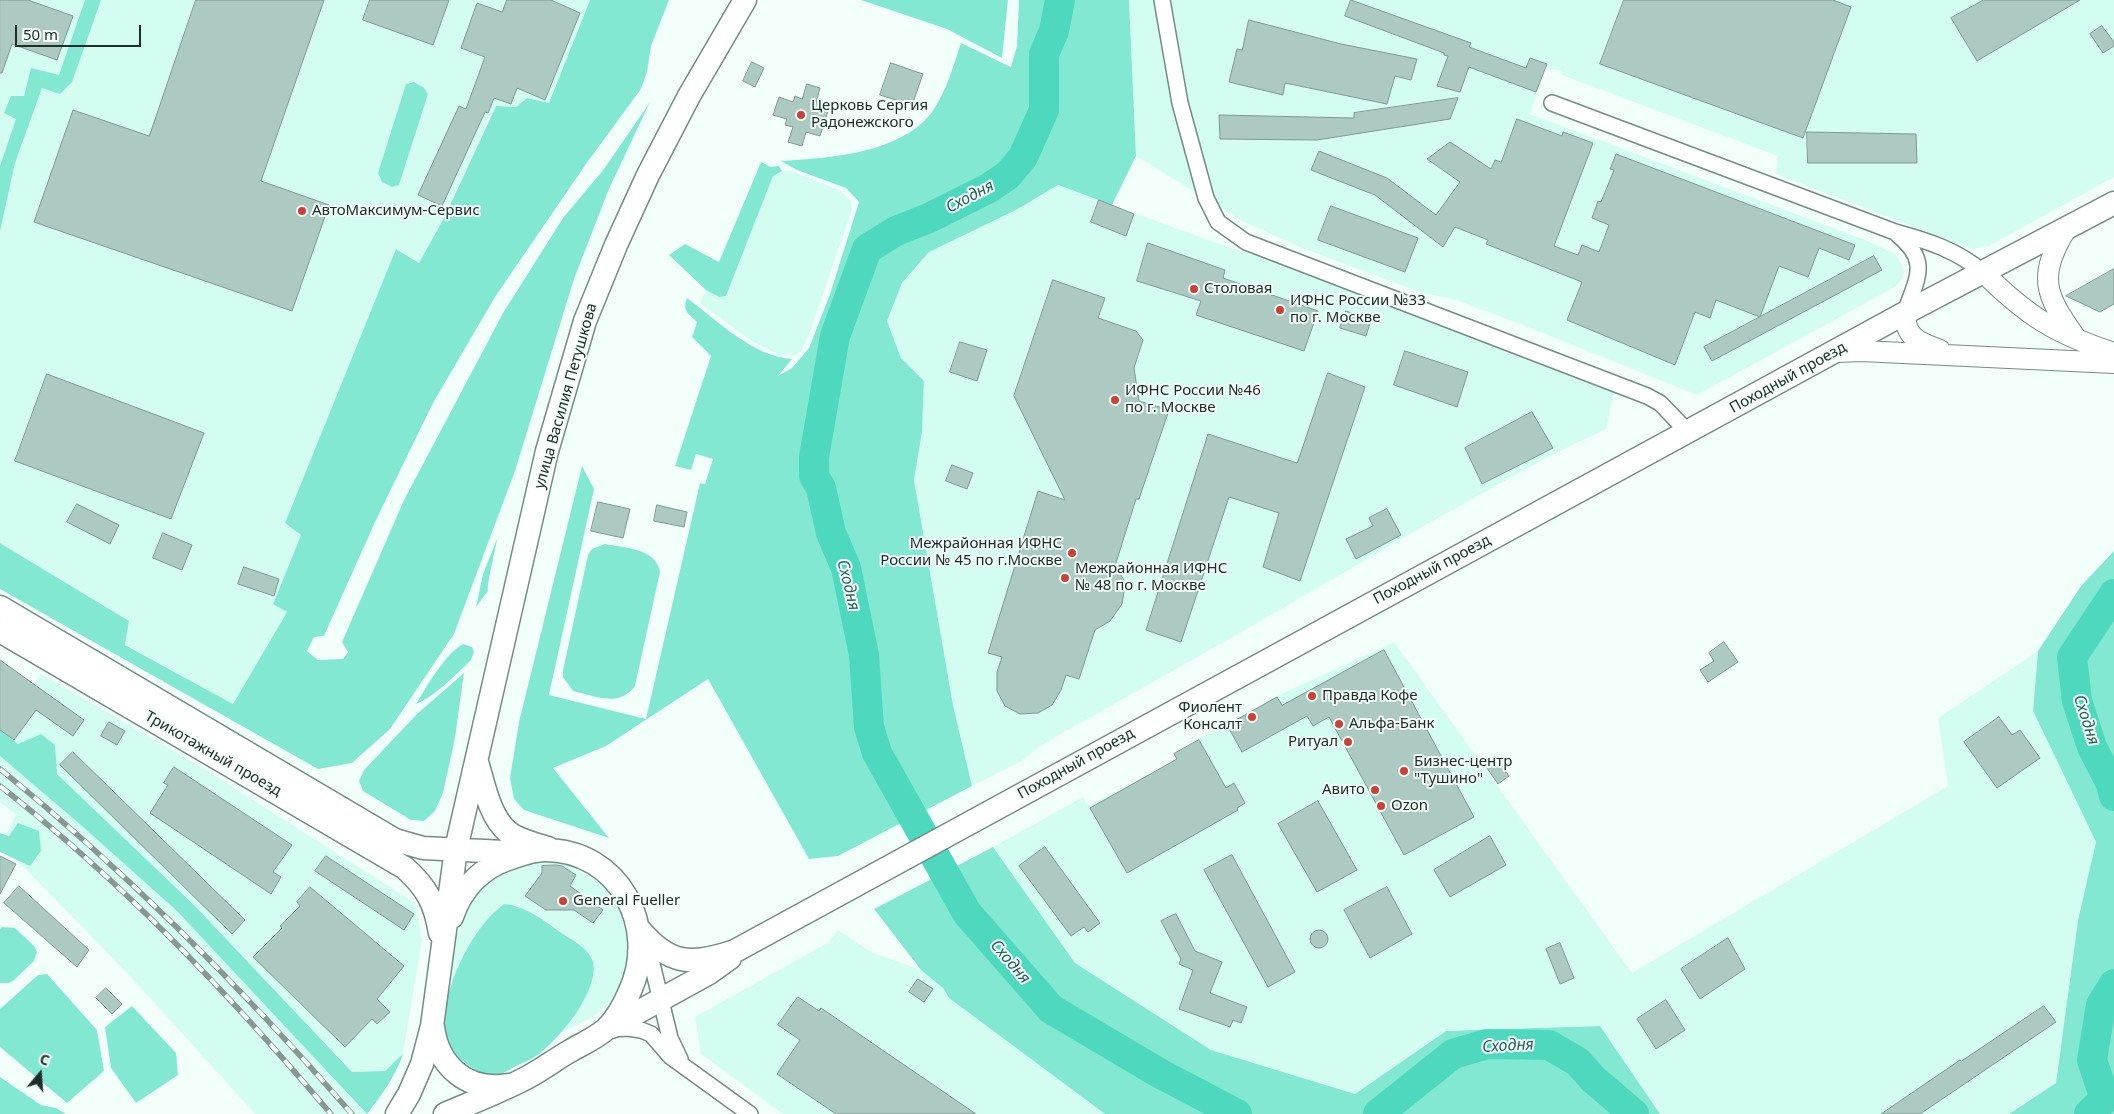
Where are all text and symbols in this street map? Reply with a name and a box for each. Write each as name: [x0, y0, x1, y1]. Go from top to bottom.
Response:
scale bar: [18, 15, 144, 47]
text: 50 m: [23, 24, 58, 44]
place label: Церковь Сергия Радонежского: [811, 97, 928, 132]
marker: Церковь Сергия Радонежского: [795, 109, 807, 121]
water label: Сходня: [943, 176, 997, 218]
place label: АвтоМаксимум-Сервиc: [312, 202, 479, 220]
marker: АвтоМаксимум-Сервиc: [296, 205, 308, 217]
place label: Столовая: [1204, 280, 1273, 298]
marker: Столовая: [1188, 283, 1200, 295]
place label: ИФНС России №33 по г. Москве: [1290, 292, 1426, 327]
street label: улица Василия Петушкова: [531, 301, 601, 491]
marker: ИФНС России №33 по г. Москве: [1274, 304, 1286, 316]
street label: Походный проезд: [1727, 339, 1849, 417]
place label: ИФНС России №46 по г. Москве: [1125, 382, 1261, 417]
marker: ИФНС России №46 по г. Москве: [1109, 394, 1121, 406]
street label: Походный проезд: [1370, 531, 1494, 609]
place label: Межрайонная ИФНС России № 45 по г.Москве: [880, 535, 1062, 570]
marker: Межрайонная ИФНС России № 45 по г.Москве: [1066, 547, 1078, 559]
water label: Сходня: [832, 558, 864, 612]
place label: Межрайонная ИФНС № 48 по г. Москве: [1075, 560, 1227, 595]
marker: Межрайонная ИФНС № 48 по г. Москве: [1059, 572, 1071, 584]
place label: Правда Кофе: [1322, 687, 1418, 705]
marker: Правда Кофе: [1306, 690, 1318, 702]
water label: Сходня: [2069, 693, 2103, 747]
place label: Фиолент Консалт: [1178, 699, 1242, 734]
street label: Трикотажный проезд: [141, 708, 285, 800]
marker: Фиолент Консалт: [1246, 711, 1258, 723]
place label: Альфа-Банк: [1349, 715, 1434, 733]
marker: Альфа-Банк: [1333, 718, 1345, 730]
street label: Походный проезд: [1015, 725, 1137, 803]
place label: Ритуал: [1288, 733, 1338, 751]
marker: Ритуал: [1342, 736, 1354, 748]
place label: Бизнес-центр "Тушино": [1414, 753, 1512, 788]
marker: Бизнес-центр "Тушино": [1398, 765, 1410, 777]
place label: Авито: [1322, 781, 1365, 799]
marker: Авито: [1369, 784, 1381, 796]
place label: Ozon: [1391, 797, 1428, 815]
marker: Ozon: [1375, 800, 1387, 812]
place label: General Fueller: [573, 892, 680, 910]
marker: General Fueller: [557, 895, 569, 907]
water label: Сходня: [986, 936, 1034, 988]
water label: Сходня: [1482, 1035, 1534, 1057]
north arrow: [15, 1049, 65, 1099]
text: С: [38, 1049, 52, 1070]

